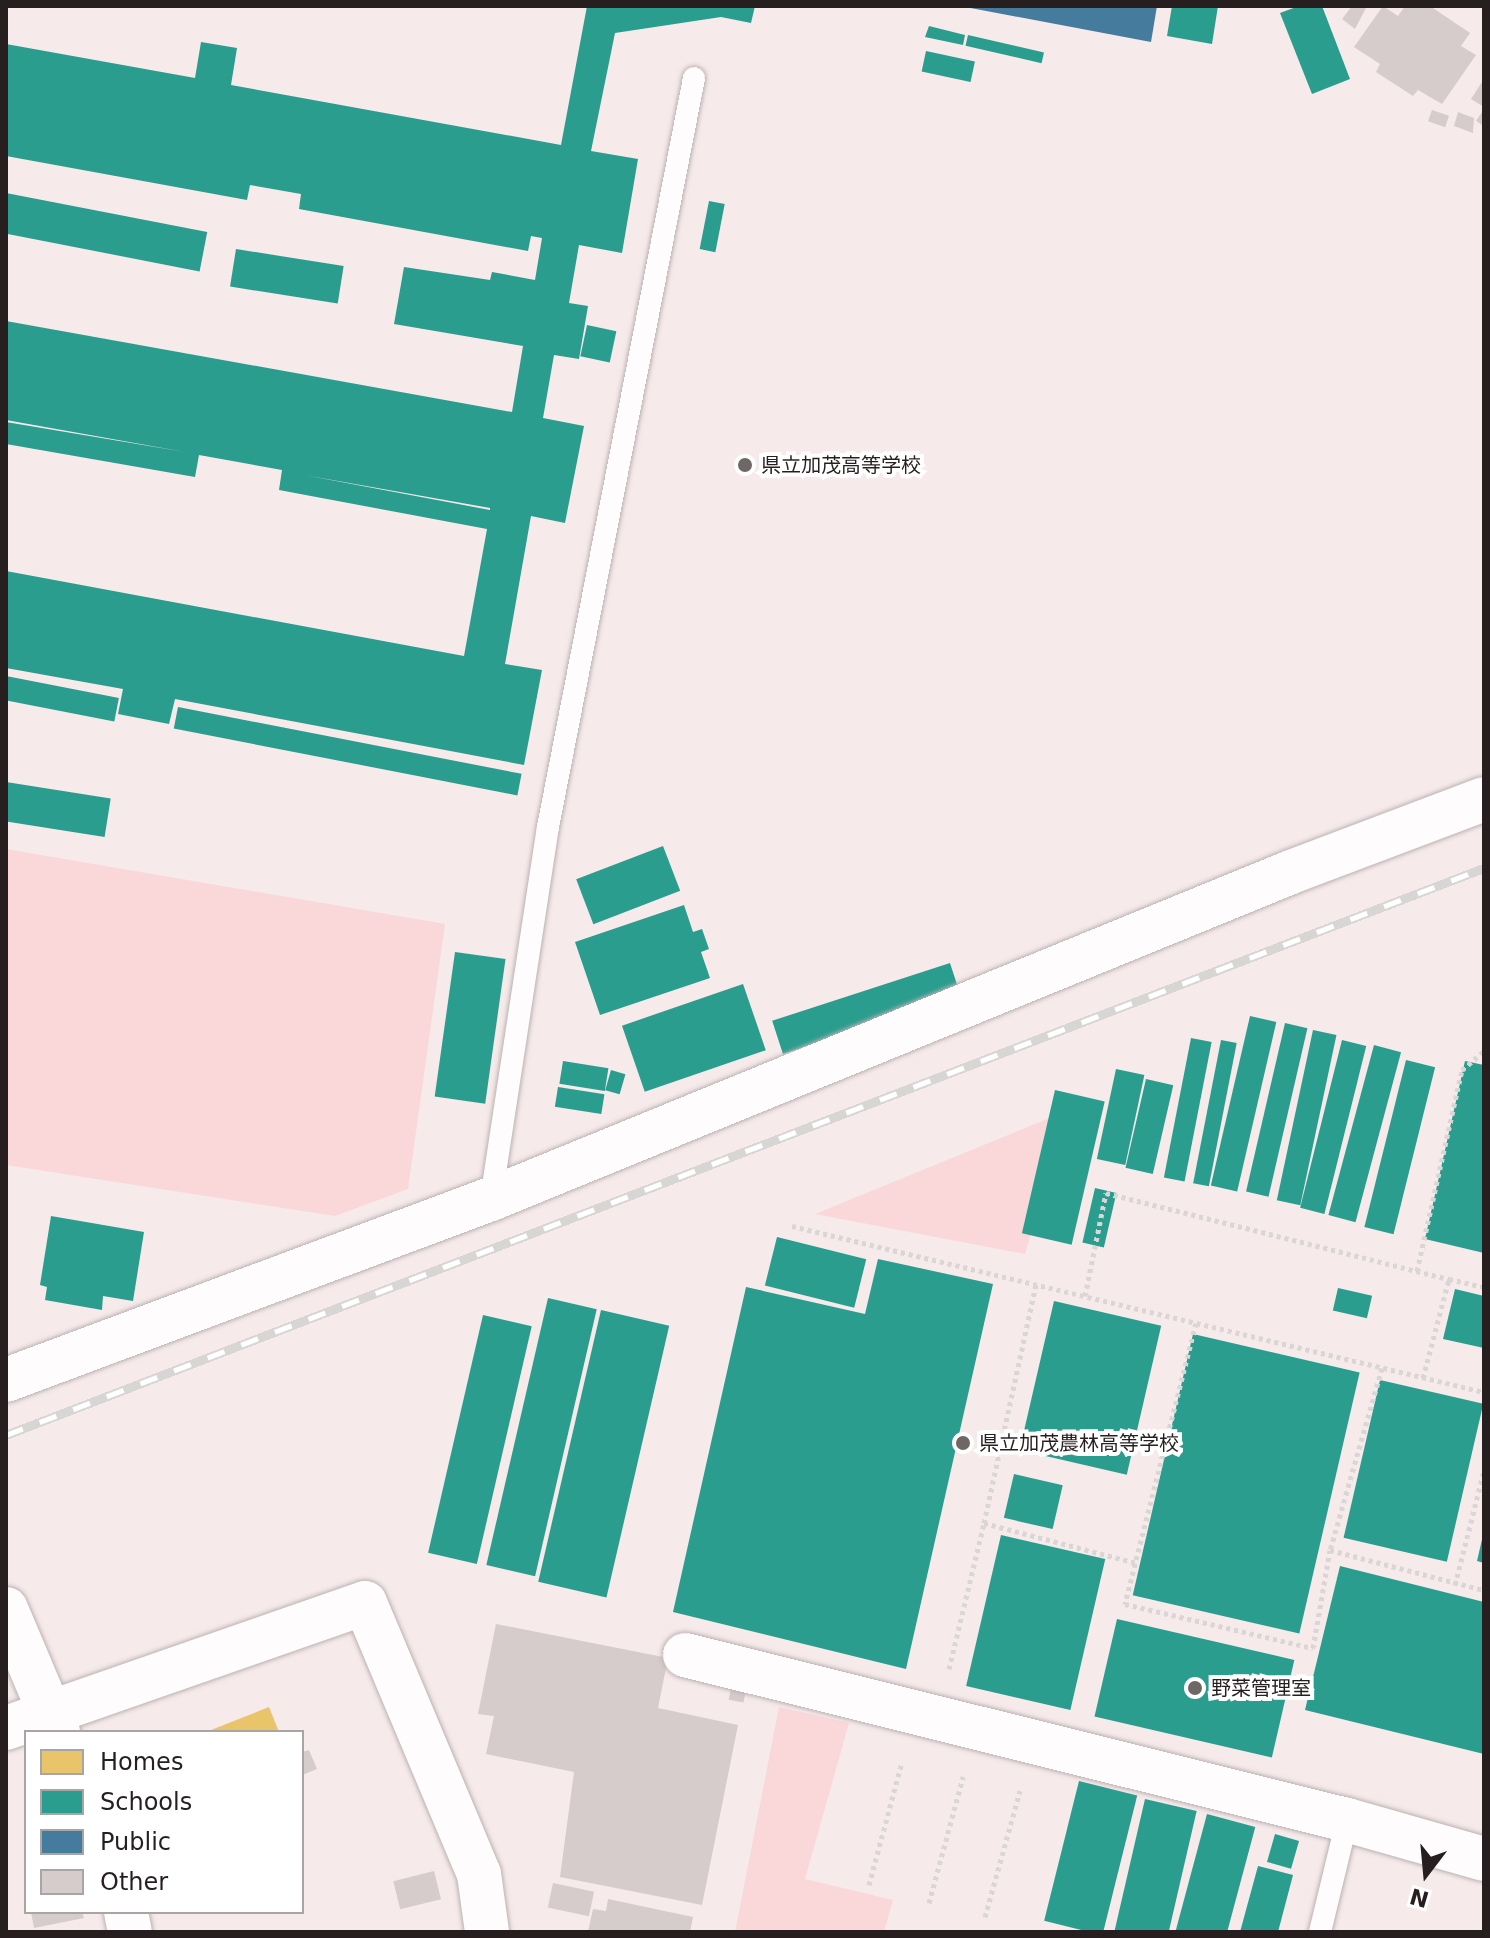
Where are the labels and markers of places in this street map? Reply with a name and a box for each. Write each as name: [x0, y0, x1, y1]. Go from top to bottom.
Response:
place label: 県立加茂高等学校: [761, 453, 921, 477]
marker: 県立加茂高等学校: [736, 456, 754, 474]
place label: 県立加茂農林高等学校: [979, 1431, 1179, 1455]
marker: 県立加茂農林高等学校: [954, 1434, 972, 1452]
place label: 野菜管理室: [1211, 1676, 1311, 1700]
marker: 野菜管理室: [1186, 1679, 1204, 1697]

